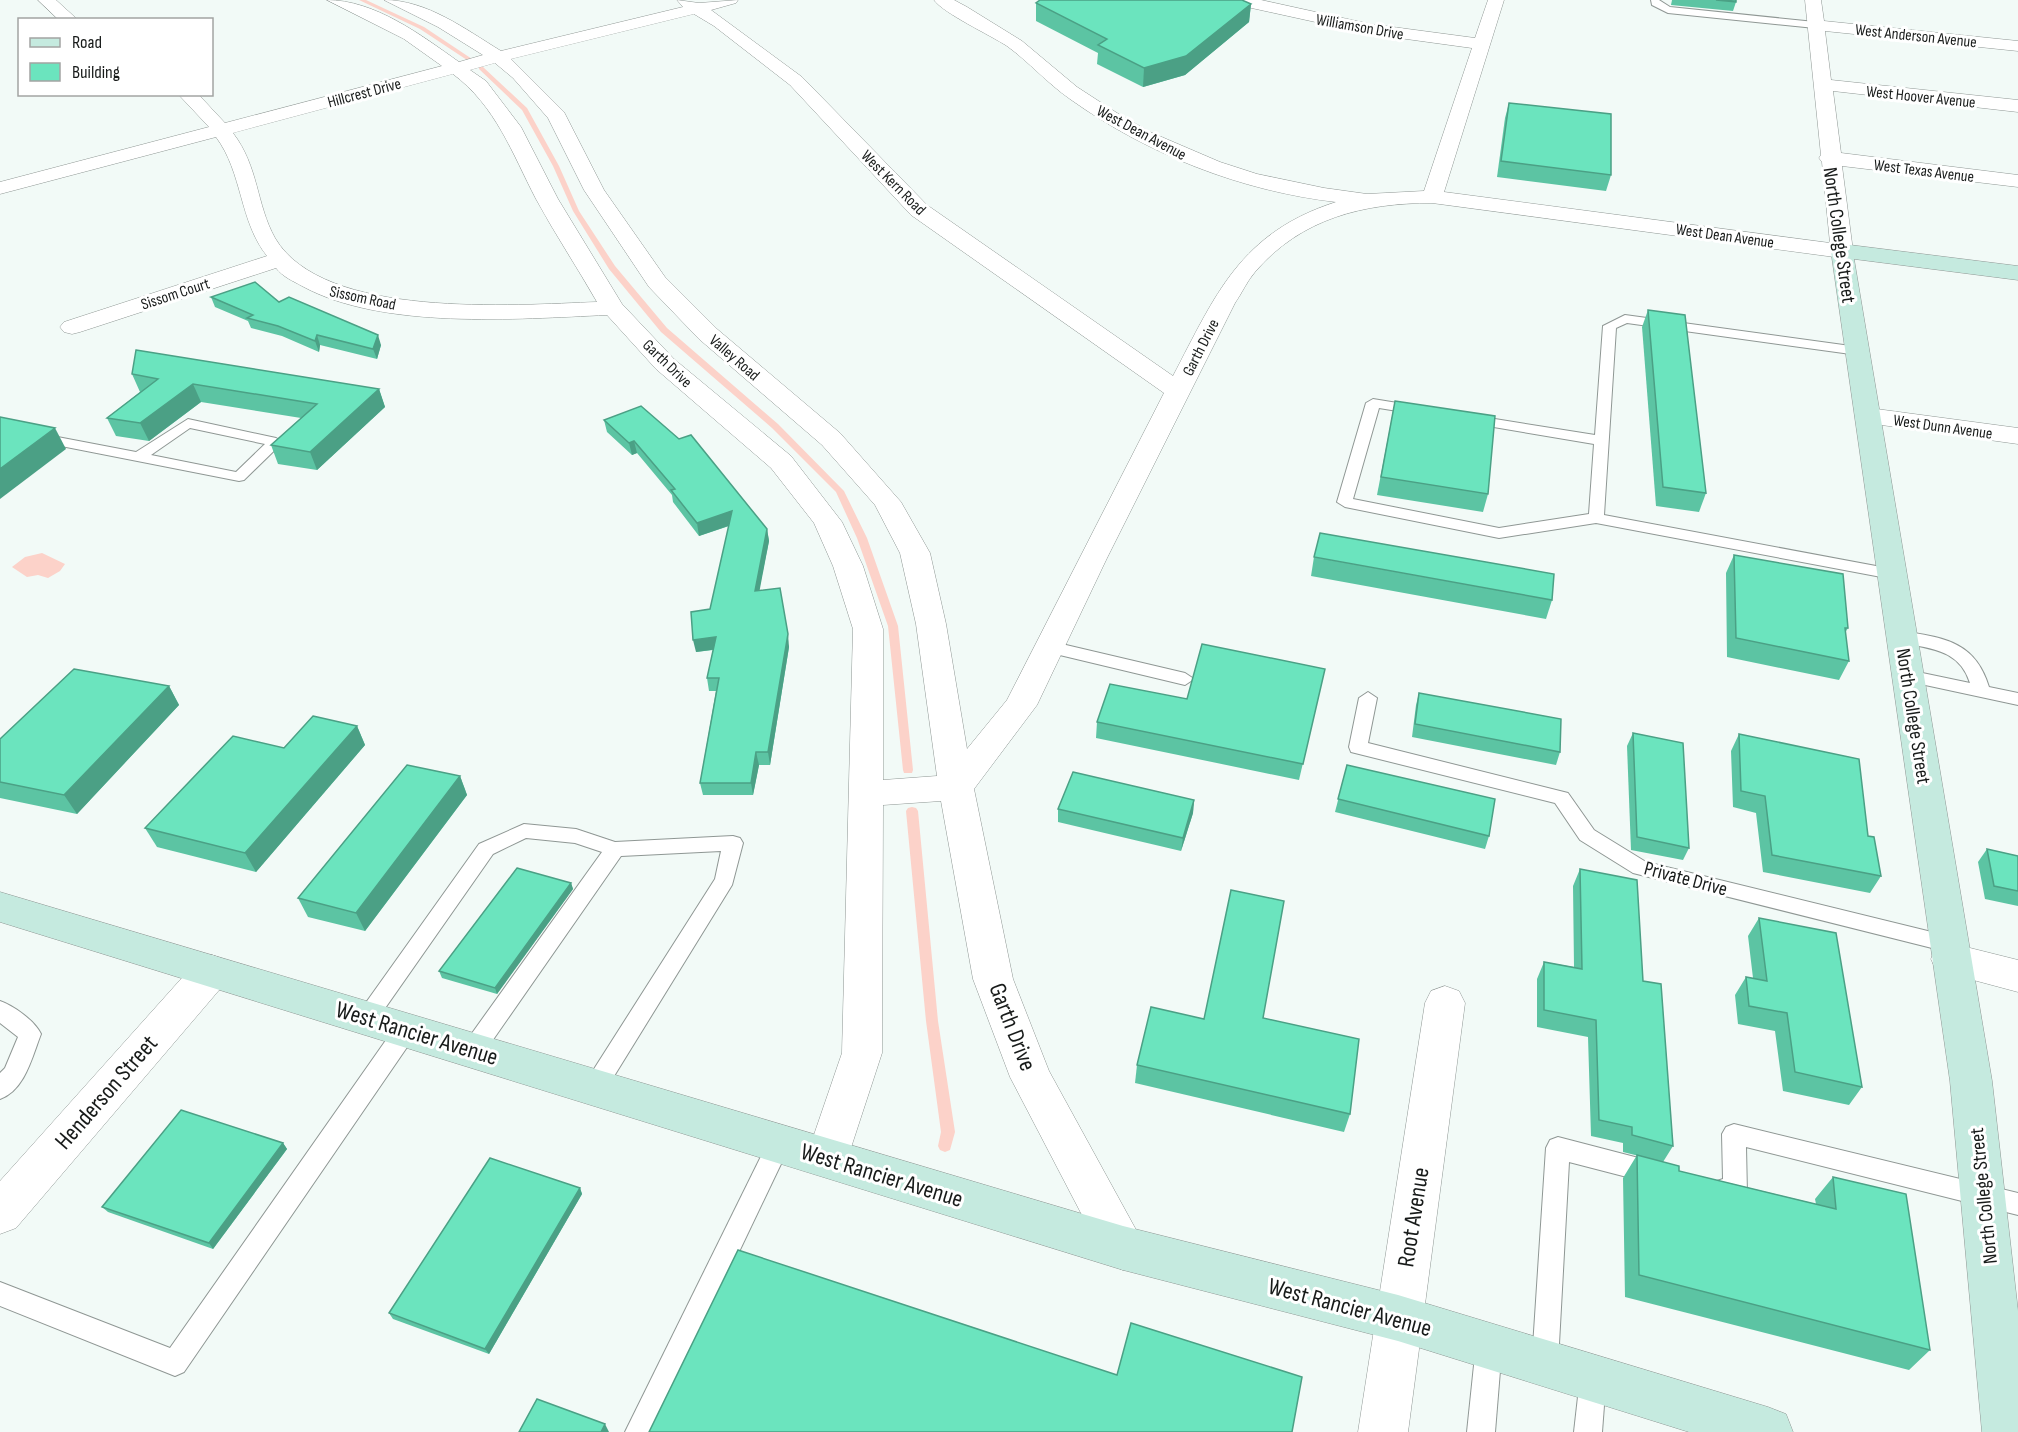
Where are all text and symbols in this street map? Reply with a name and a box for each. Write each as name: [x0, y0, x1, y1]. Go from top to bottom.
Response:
street label: Williamson Drive: [1314, 10, 1405, 45]
legend: [18, 18, 213, 96]
street label: West Anderson Avenue: [1854, 21, 1978, 52]
text: Road: [72, 32, 102, 53]
text: Building: [72, 62, 120, 83]
street label: Hillcrest Drive: [326, 75, 403, 112]
street label: West Hoover Avenue: [1865, 82, 1976, 113]
street label: West Dean Avenue: [1093, 102, 1189, 165]
street label: West Kern Road: [857, 147, 929, 219]
street label: West Texas Avenue: [1873, 156, 1975, 187]
street label: North College Street: [1818, 166, 1860, 305]
street label: West Dean Avenue: [1675, 220, 1775, 253]
street label: Sissom Court: [139, 274, 212, 314]
street label: Sissom Road: [328, 282, 398, 315]
street label: Garth Drive: [1179, 316, 1224, 379]
street label: Valley Road: [705, 331, 763, 385]
street label: Garth Drive: [638, 336, 696, 392]
street label: West Dunn Avenue: [1892, 411, 1993, 444]
street label: North College Street: [1890, 647, 1936, 786]
street label: Private Drive: [1642, 856, 1730, 902]
street label: Garth Drive: [983, 979, 1042, 1075]
street label: West Rancier Avenue: [332, 995, 501, 1072]
street label: Henderson Street: [49, 1029, 164, 1155]
street label: North College Street: [1965, 1127, 2003, 1265]
street label: West Rancier Avenue: [797, 1137, 966, 1214]
street label: Root Avenue: [1391, 1165, 1436, 1269]
street label: West Rancier Avenue: [1265, 1272, 1435, 1343]

